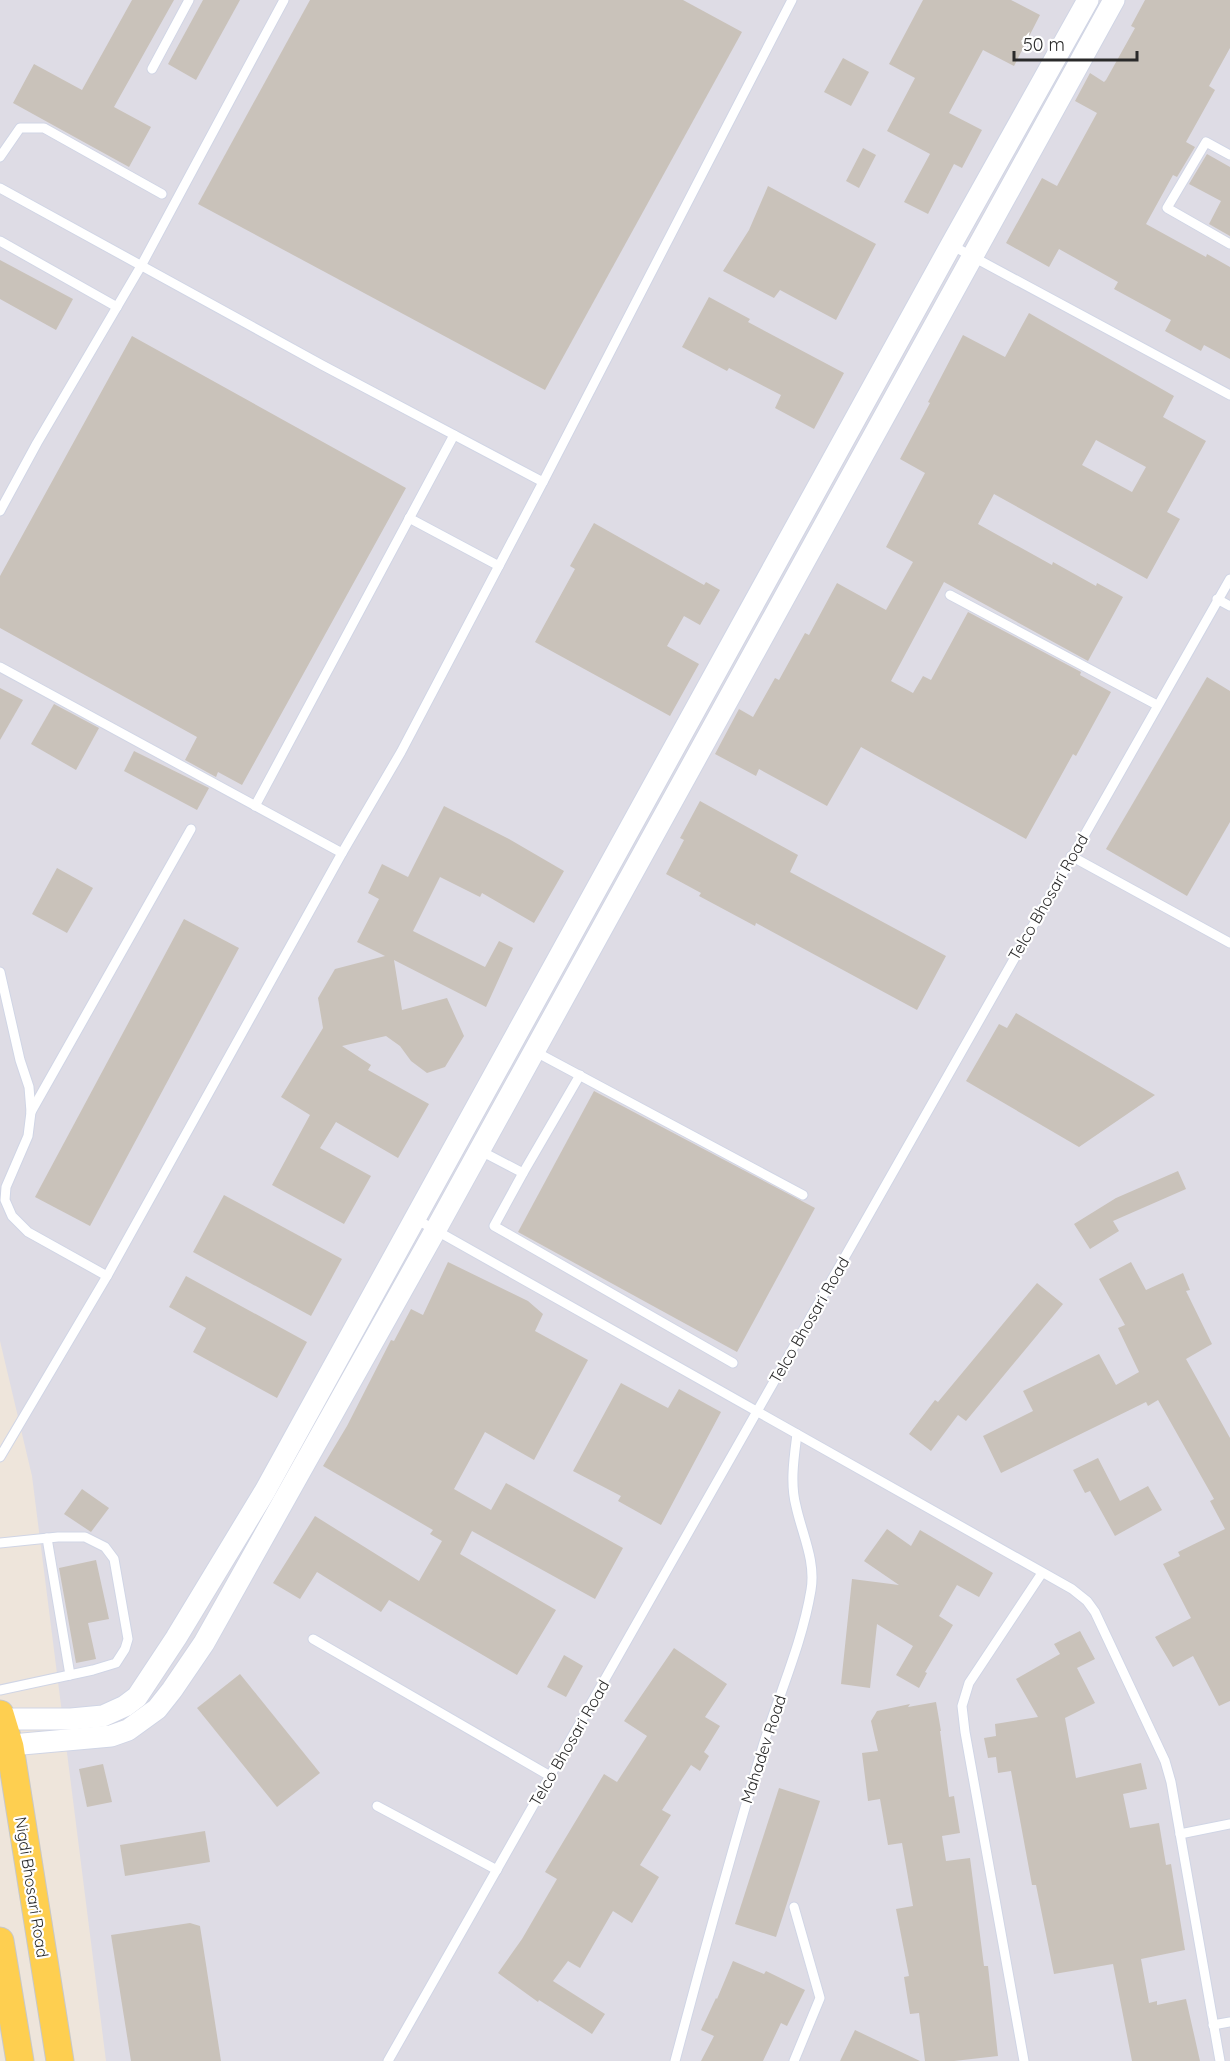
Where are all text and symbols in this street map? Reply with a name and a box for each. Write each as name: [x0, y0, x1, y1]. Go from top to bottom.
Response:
scale bar: [1014, 24, 1137, 62]
text: 50 m: [1023, 33, 1065, 56]
street label: Telco Bhosari Road: [1004, 830, 1092, 964]
street label: Telco Bhosari Road: [765, 1253, 853, 1387]
street label: Telco Bhosari Road: [525, 1676, 613, 1810]
street label: Mahadev Road: [736, 1692, 790, 1806]
street label: Nigdi Bhosari Road: [11, 1815, 53, 1959]

